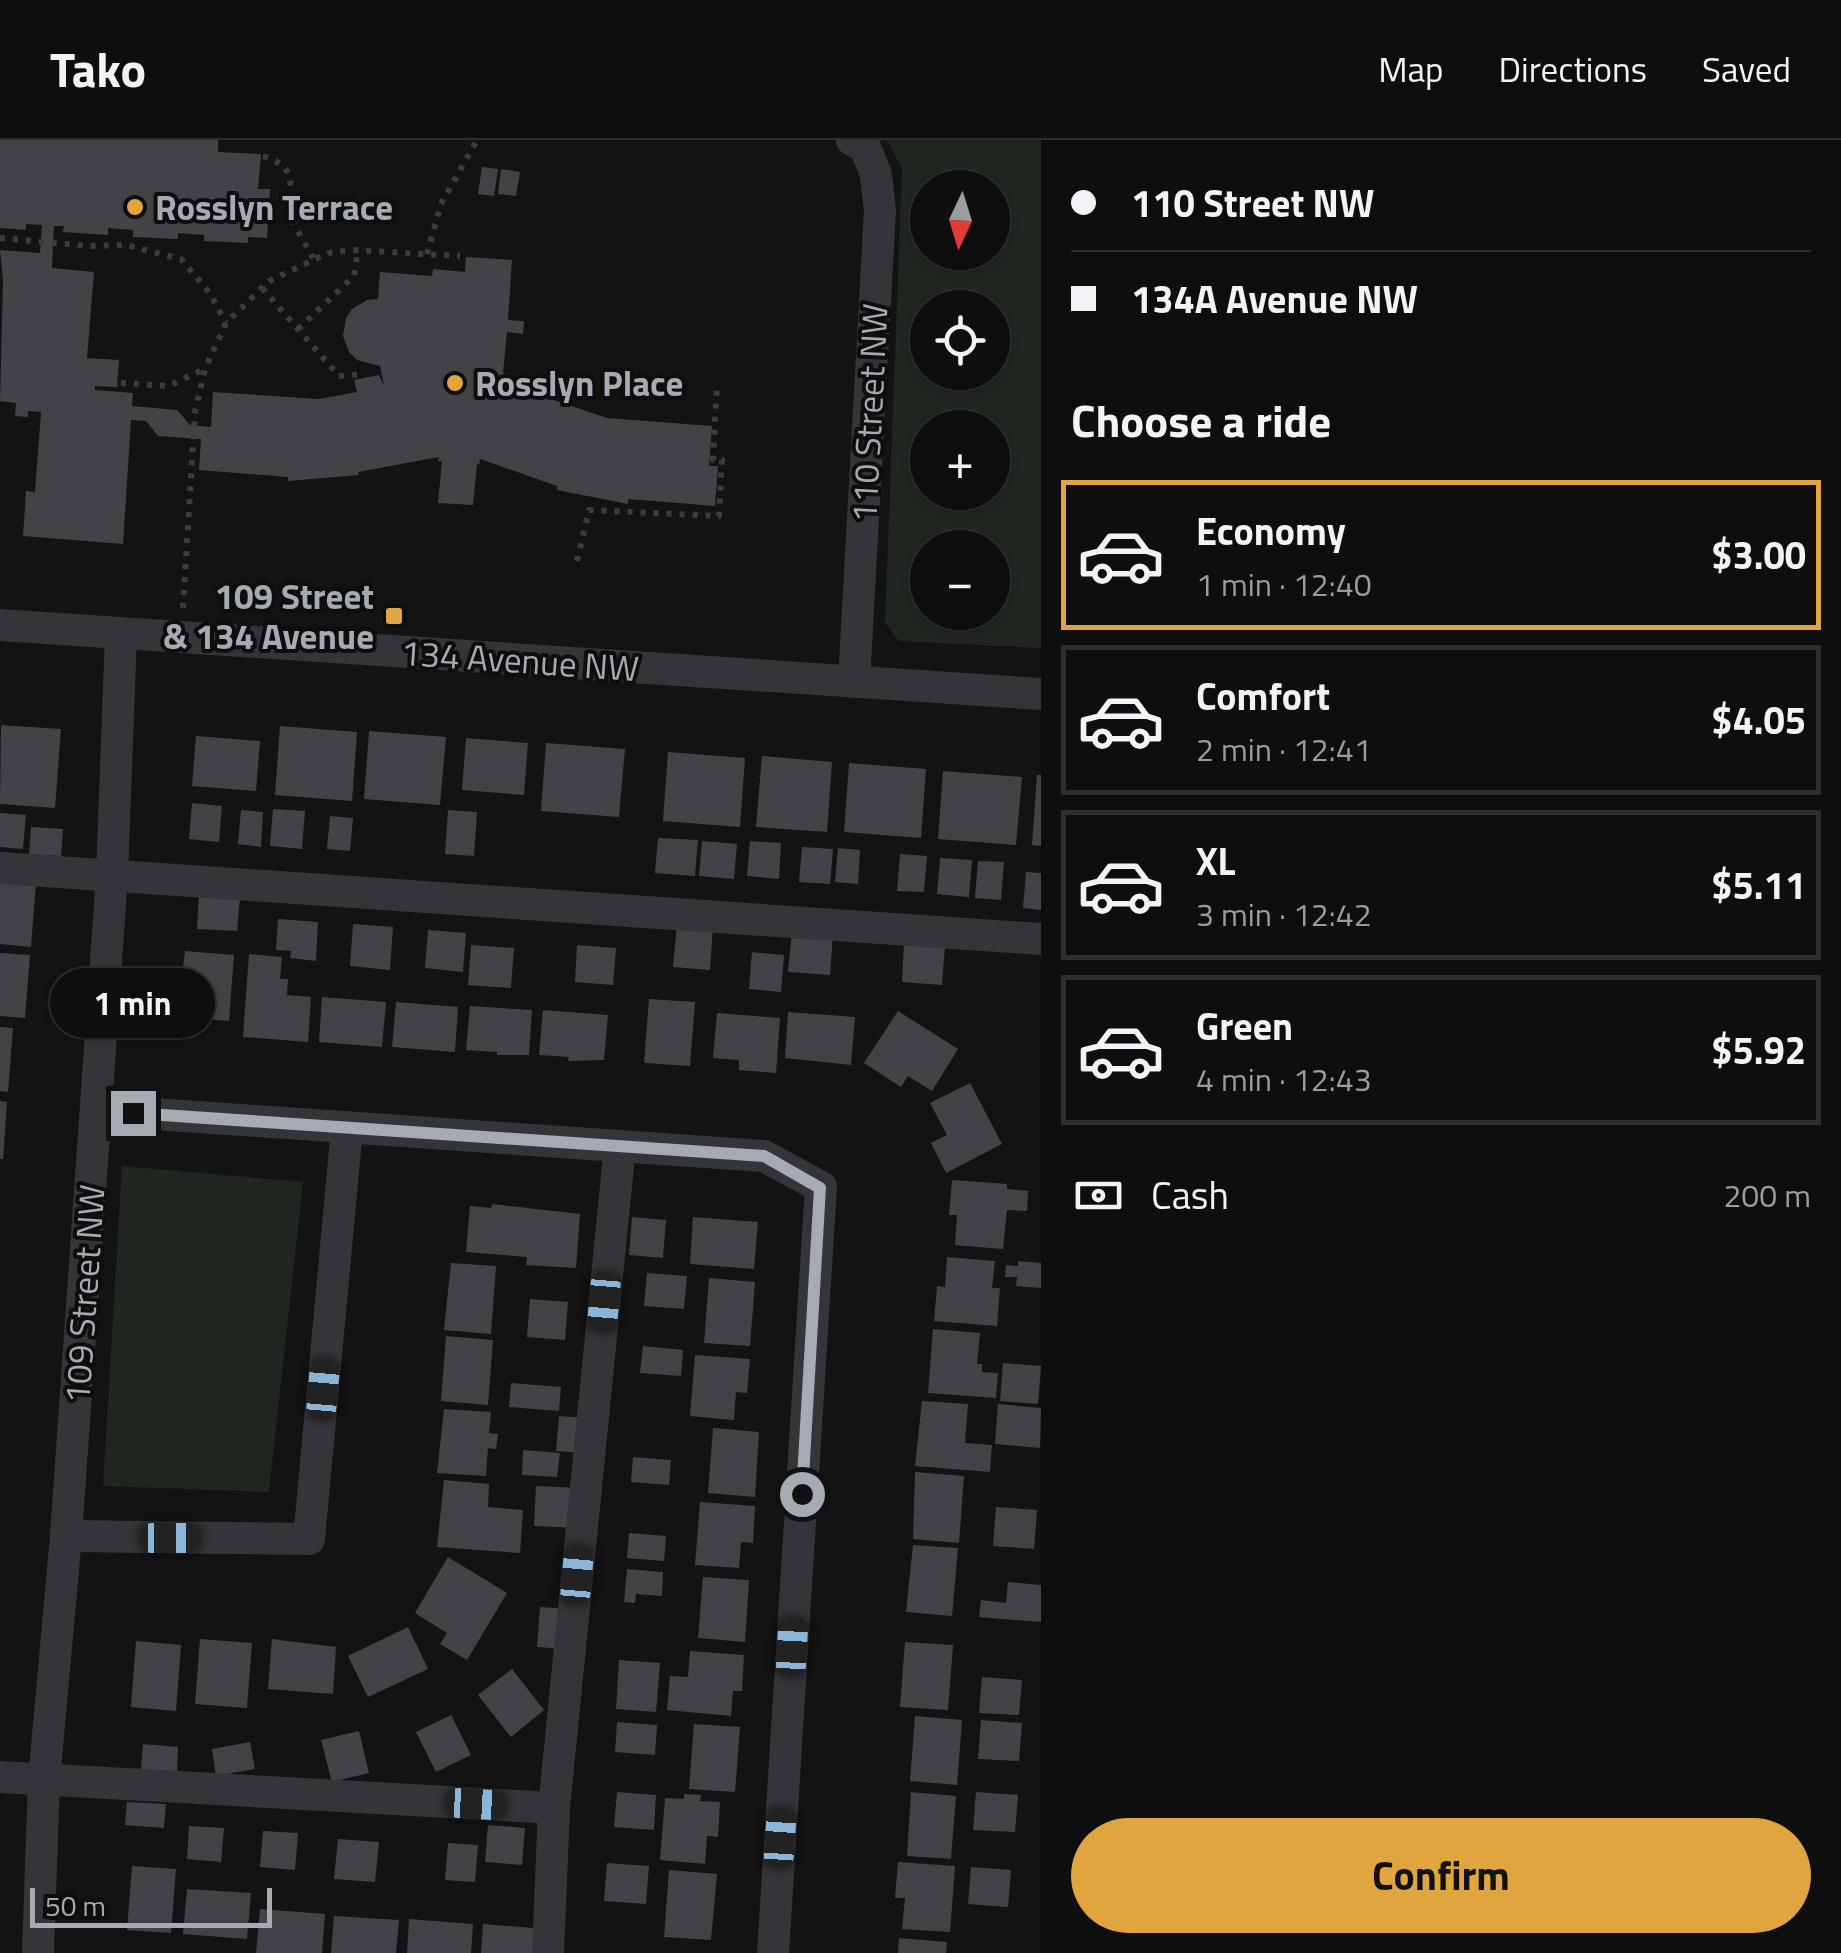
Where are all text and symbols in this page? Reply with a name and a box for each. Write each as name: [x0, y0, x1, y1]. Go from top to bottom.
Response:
text: Tako: [50, 33, 146, 106]
text: Map: [1378, 42, 1444, 96]
text: Directions: [1499, 42, 1647, 96]
text: Saved: [1702, 42, 1791, 96]
north arrow: [910, 170, 1010, 270]
map controls: [910, 170, 1010, 630]
text: 110 Street NW: [1131, 174, 1374, 232]
place label: Rosslyn Terrace: [155, 180, 393, 234]
marker: Rosslyn Terrace: [124, 196, 146, 218]
text: 134A Avenue NW: [1131, 270, 1418, 328]
button: locate: [910, 290, 1010, 390]
street label: 110 Street NW: [836, 302, 902, 524]
place label: Rosslyn Place: [475, 356, 683, 410]
marker: Rosslyn Place: [444, 372, 466, 394]
text: Choose a ride: [1071, 386, 1331, 454]
button: +: [910, 410, 1010, 510]
text: Economy: [1196, 502, 1346, 560]
icon: car: [1076, 510, 1166, 600]
text: $3.00: [1711, 526, 1806, 584]
button: −: [910, 530, 1010, 630]
text: 1 min · 12:40: [1196, 560, 1372, 608]
place label: 109 Street & 134 Avenue: [163, 569, 374, 663]
marker: 109 Street & 134 Avenue: [383, 605, 405, 627]
street label: 134 Avenue NW: [399, 625, 641, 695]
text: Comfort: [1196, 667, 1330, 725]
icon: car: [1076, 675, 1166, 765]
text: $4.05: [1711, 691, 1806, 749]
text: 2 min · 12:41: [1196, 725, 1372, 773]
text: XL: [1196, 832, 1236, 890]
icon: car: [1076, 840, 1166, 930]
text: $5.11: [1711, 856, 1806, 914]
text: 3 min · 12:42: [1196, 890, 1372, 938]
callout: 1 min: [51, 968, 216, 1038]
text: 1 min: [94, 979, 171, 1027]
text: Green: [1196, 997, 1293, 1055]
icon: car: [1076, 1005, 1166, 1095]
text: $5.92: [1711, 1021, 1806, 1079]
text: 4 min · 12:43: [1196, 1055, 1372, 1103]
route end: [111, 1091, 156, 1136]
text: Cash: [1151, 1166, 1229, 1224]
icon: cash: [1071, 1168, 1126, 1223]
text: 200 m: [1723, 1171, 1811, 1219]
street label: 109 Street NW: [49, 1183, 119, 1405]
car: [586, 1271, 622, 1333]
car: [305, 1358, 341, 1420]
route start: [780, 1472, 825, 1517]
car: [140, 1523, 200, 1553]
car: [559, 1544, 595, 1606]
car: [775, 1616, 809, 1678]
car: [445, 1787, 507, 1821]
car: [763, 1807, 797, 1869]
button: Confirm: [1071, 1818, 1811, 1933]
scale bar: [30, 1883, 272, 1928]
text: 50 m: [45, 1884, 106, 1927]

